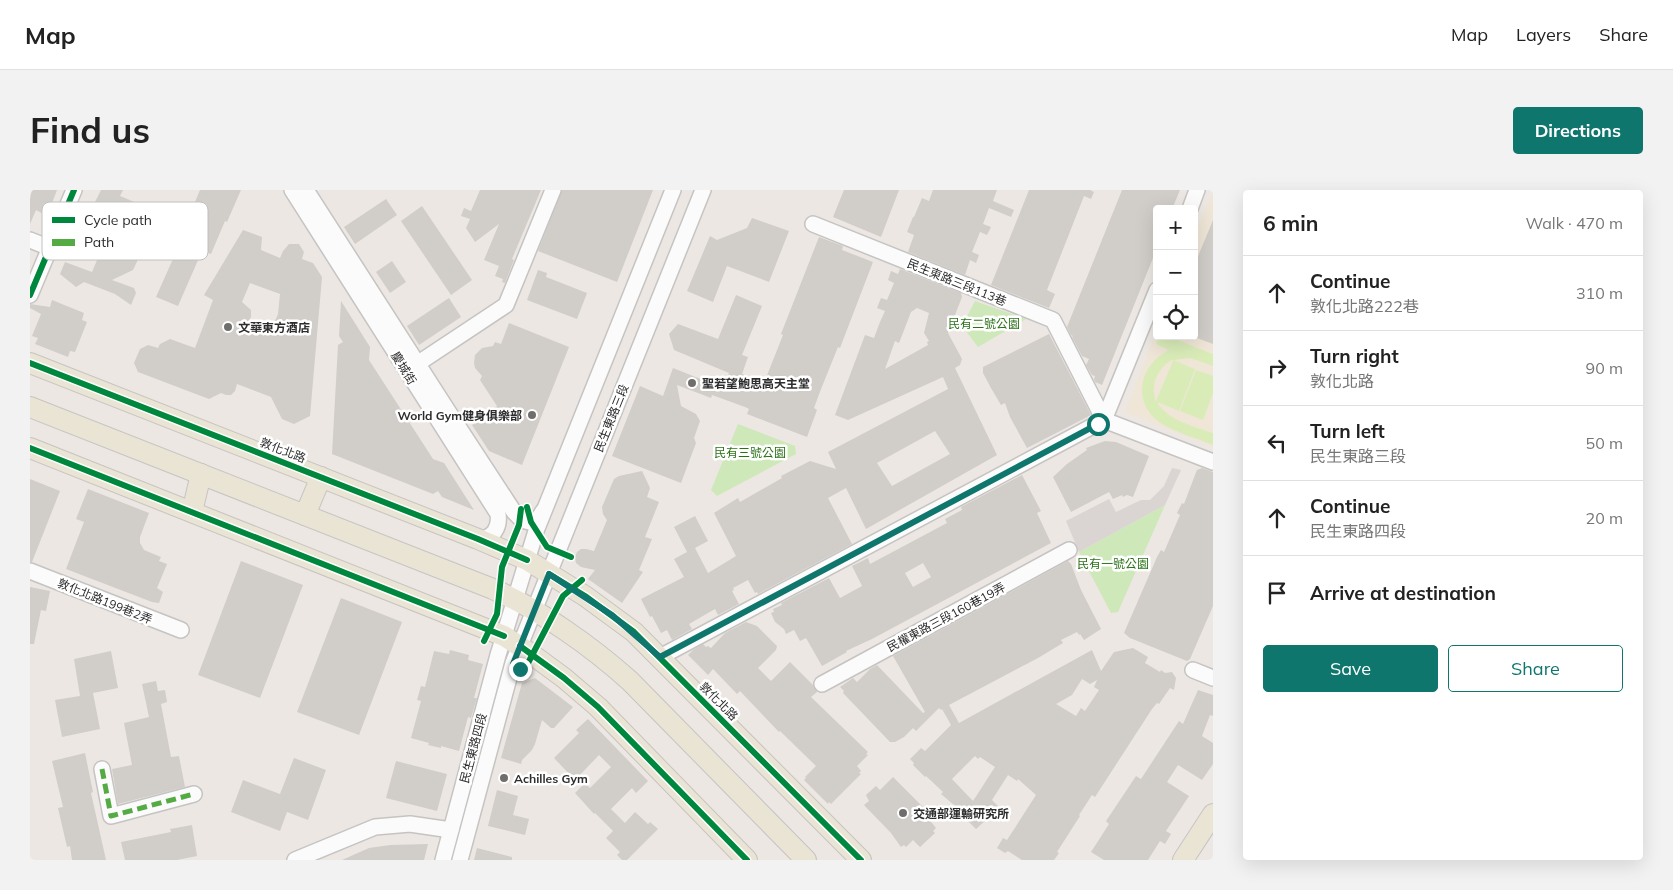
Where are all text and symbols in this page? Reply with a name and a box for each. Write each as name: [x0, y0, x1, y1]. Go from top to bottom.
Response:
text: Map: [25, 20, 76, 50]
text: Map: [1451, 23, 1488, 46]
text: Layers: [1516, 23, 1571, 46]
text: Share: [1599, 23, 1648, 46]
button: Directions: [1513, 107, 1643, 154]
text: Find us: [30, 108, 150, 152]
legend: [42, 202, 208, 260]
map controls: [1153, 205, 1198, 340]
button: +: [1153, 205, 1198, 250]
text: 6 min: [1263, 210, 1318, 236]
text: Cycle path: [84, 211, 152, 229]
text: Walk · 470 m: [1525, 213, 1623, 233]
text: Path: [84, 233, 114, 251]
button: −: [1153, 250, 1198, 295]
street label: 民生東路三段113巷: [905, 255, 1009, 309]
text: Continue: [1310, 269, 1390, 293]
icon: ahead: [1263, 279, 1291, 307]
text: 310 m: [1576, 283, 1623, 303]
button: locate: [1153, 295, 1198, 340]
text: 敦化北路222巷: [1310, 296, 1419, 316]
park label: 民有二號公園: [948, 316, 1020, 331]
place label: 文華東方酒店: [238, 320, 310, 335]
marker: 文華東方酒店: [222, 321, 234, 333]
text: Turn right: [1310, 344, 1399, 368]
street label: 慶城街: [388, 349, 420, 387]
icon: right: [1263, 354, 1291, 382]
text: 90 m: [1586, 358, 1623, 378]
text: 敦化北路: [1310, 371, 1374, 391]
place label: 聖若望鮑思高天主堂: [702, 376, 810, 391]
marker: 聖若望鮑思高天主堂: [686, 377, 698, 389]
street label: 民生東路三段: [591, 382, 631, 454]
place label: World Gym健身俱樂部: [397, 408, 522, 423]
marker: World Gym健身俱樂部: [526, 409, 538, 421]
route start: [1087, 413, 1110, 436]
text: Turn left: [1310, 419, 1385, 443]
icon: left: [1263, 429, 1291, 457]
text: 50 m: [1586, 433, 1623, 453]
street label: 敦化北路: [258, 434, 308, 466]
park label: 民有三號公園: [714, 445, 786, 460]
text: 民生東路三段: [1310, 446, 1406, 466]
text: Continue: [1310, 494, 1390, 518]
icon: ahead: [1263, 504, 1291, 532]
text: 20 m: [1586, 508, 1623, 528]
text: 民生東路四段: [1310, 521, 1406, 541]
park label: 民有一號公園: [1077, 556, 1149, 571]
street label: 敦化北路199巷2弄: [55, 575, 155, 627]
street label: 民權東路三段160巷19弄: [884, 579, 1008, 655]
icon: arrive: [1263, 579, 1291, 607]
text: Arrive at destination: [1310, 581, 1496, 605]
button: Save: [1263, 645, 1438, 692]
button: Share: [1448, 645, 1623, 692]
route end: [509, 658, 532, 681]
street label: 敦化北路: [697, 679, 741, 723]
street label: 民生東路四段: [456, 711, 490, 785]
place label: Achilles Gym: [514, 771, 588, 786]
marker: Achilles Gym: [498, 772, 510, 784]
place label: 交通部運輸研究所: [913, 806, 1009, 821]
marker: 交通部運輸研究所: [897, 807, 909, 819]

